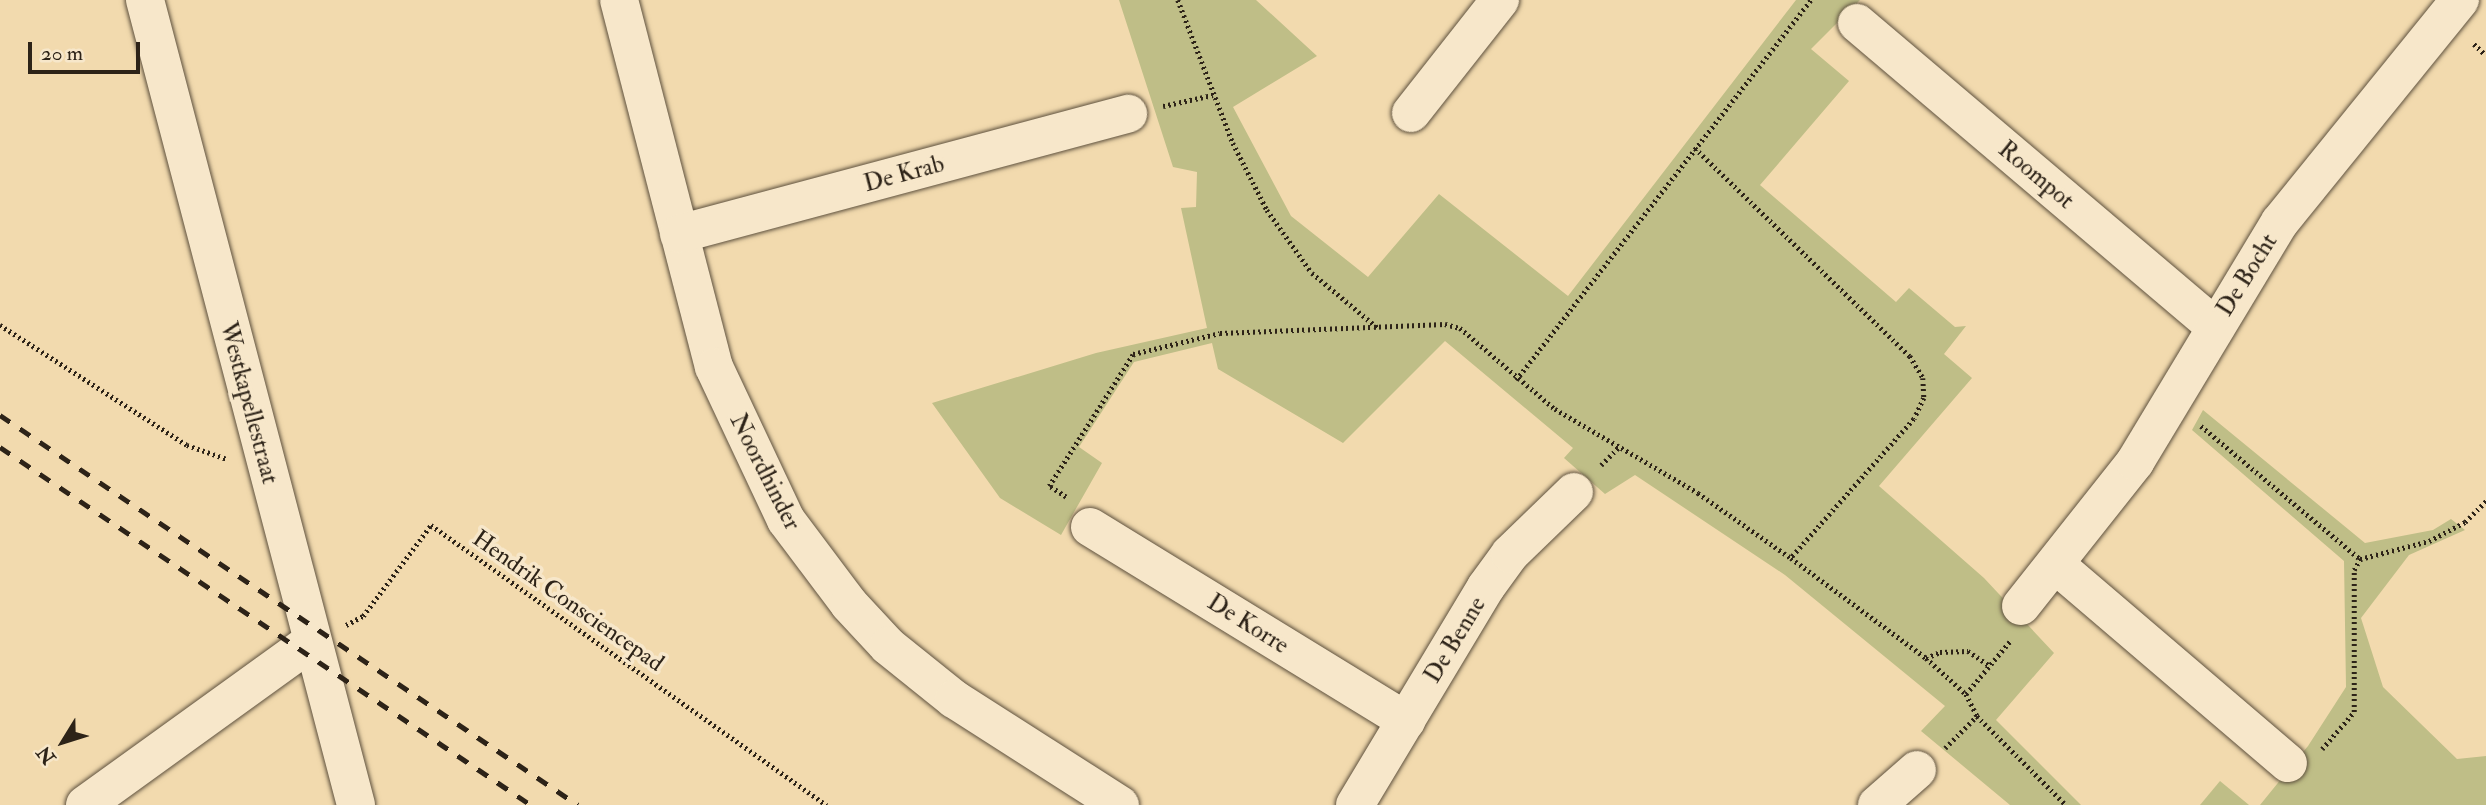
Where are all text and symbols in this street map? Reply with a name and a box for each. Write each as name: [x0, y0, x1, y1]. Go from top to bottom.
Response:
scale bar: [32, 28, 144, 72]
text: 20 m: [41, 40, 83, 67]
street label: Roompot: [1992, 135, 2080, 215]
street label: De Krab: [861, 149, 947, 199]
street label: De Bocht: [2210, 228, 2284, 322]
street label: Westkapellestraat: [214, 319, 284, 487]
street label: Noordhinder: [723, 409, 807, 535]
street label: Hendrik Consciencepad: [467, 524, 669, 678]
street label: De Korre: [1202, 588, 1294, 660]
street label: De Benne: [1418, 592, 1492, 688]
north arrow: [28, 707, 98, 777]
text: N: [32, 741, 61, 769]

